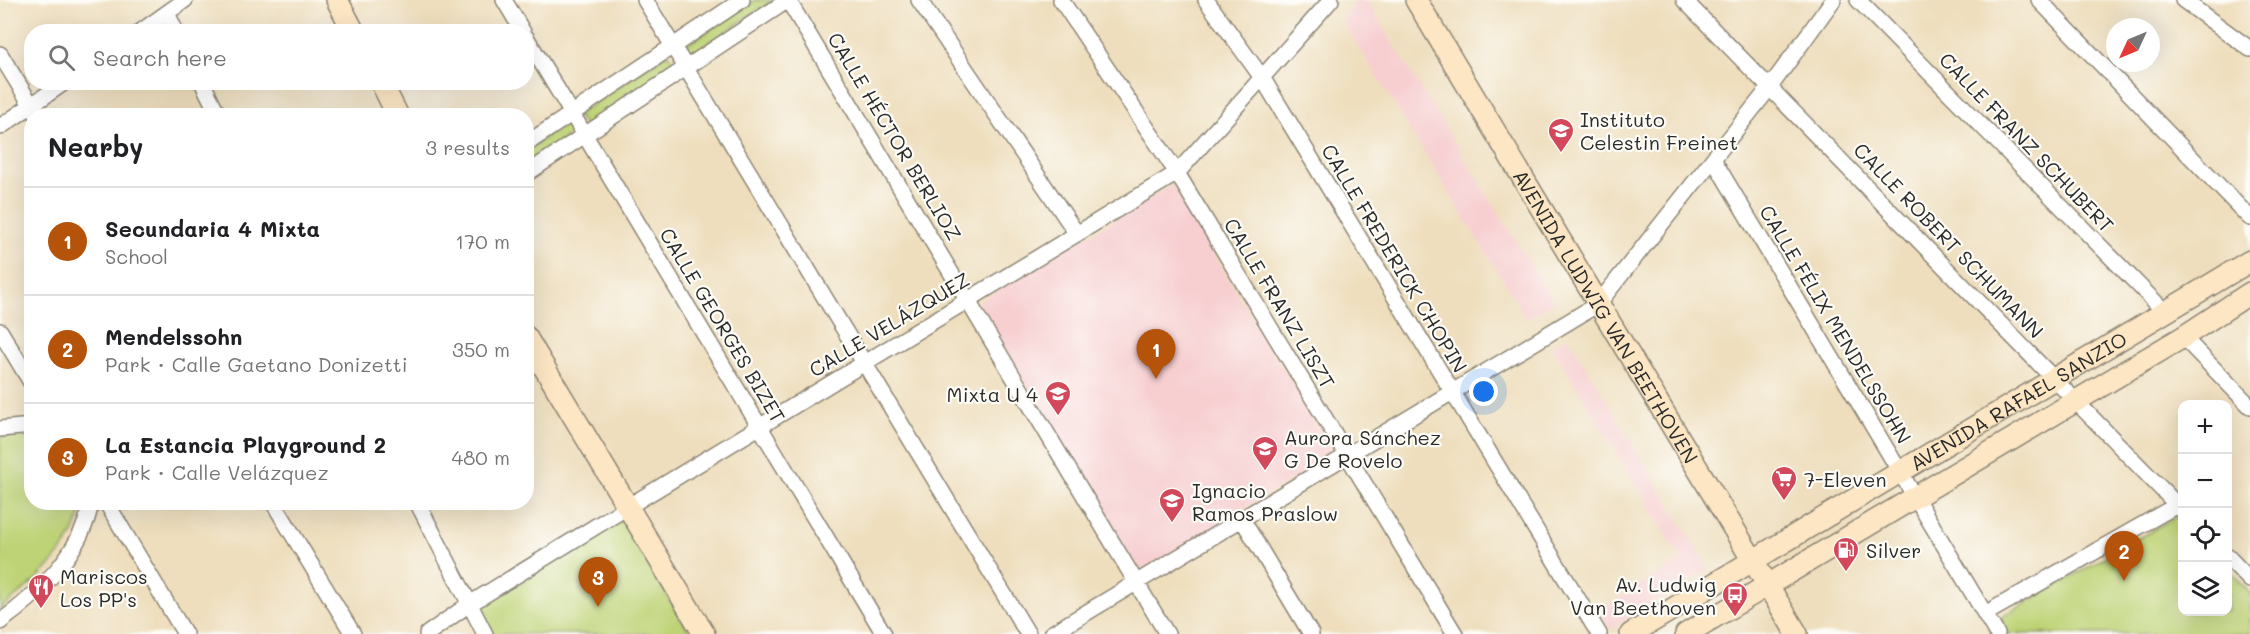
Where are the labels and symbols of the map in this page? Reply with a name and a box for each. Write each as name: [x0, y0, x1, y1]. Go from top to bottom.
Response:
north arrow: [2106, 18, 2160, 72]
street label: CALLE HÉCTOR BERLIOZ: [822, 27, 968, 245]
street label: CALLE FRANZ SCHUBERT: [1934, 46, 2120, 238]
place label: Instituto Celestin Freinet: [1580, 106, 1738, 155]
school or university icon: Instituto Celestin Freinet: [1546, 116, 1576, 154]
street label: CALLE ROBERT SCHUMANN: [1849, 137, 2049, 343]
street label: CALLE FREDERICK CHOPIN: [1316, 139, 1474, 377]
street label: AVENIDA LUDWIG VAN BEETHOVEN: [1508, 165, 1704, 468]
street label: CALLE FÉLIX MENDELSSOHN: [1754, 200, 1918, 448]
street label: CALLE FRANZ LISZT: [1219, 213, 1341, 393]
street label: CALLE GEORGES BIZET: [654, 223, 792, 427]
street label: CALLE VELÁZQUEZ: [804, 266, 974, 382]
street label: AVENIDA RAFAEL SANZIO: [1905, 325, 2131, 476]
pin: 1: [1136, 330, 1176, 379]
your location: [1469, 377, 1498, 406]
school or university icon: Mixta U 4: [1043, 379, 1073, 417]
place label: Mixta U 4: [947, 381, 1038, 407]
place label: Aurora Sánchez G De Rovelo: [1284, 424, 1441, 473]
school or university icon: Aurora Sánchez G De Rovelo: [1250, 434, 1280, 472]
supermarket icon: 7-Eleven: [1769, 464, 1799, 502]
place label: 7-Eleven: [1804, 466, 1886, 492]
place label: Ignacio Ramos Praslow: [1192, 477, 1338, 526]
school or university icon: Ignacio Ramos Praslow: [1157, 486, 1187, 524]
pin: 2: [2104, 532, 2144, 581]
fuel station icon: Silver: [1831, 535, 1861, 573]
place label: Silver: [1866, 537, 1921, 563]
pin: 3: [578, 558, 618, 607]
place label: Mariscos Los PP's: [60, 563, 148, 612]
place label: Av. Ludwig Van Beethoven: [1570, 571, 1716, 620]
restaurant icon: Mariscos Los PP's: [26, 572, 56, 610]
bus stop icon: Av. Ludwig Van Beethoven: [1720, 580, 1750, 618]

